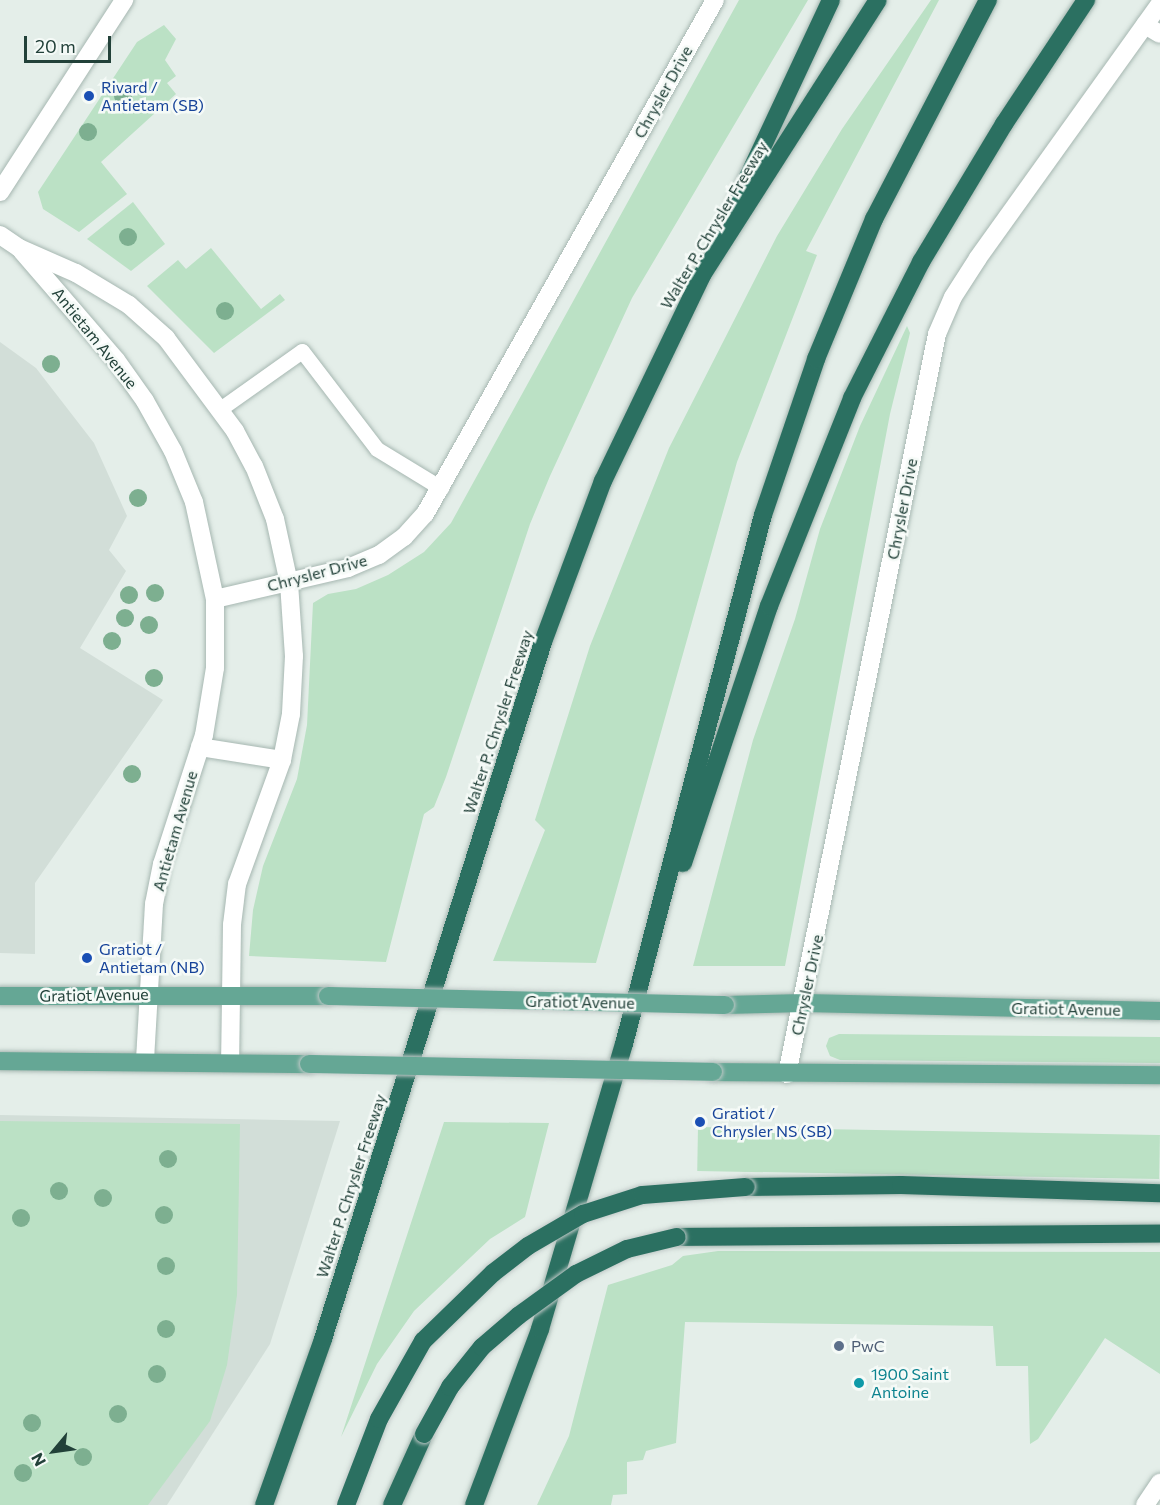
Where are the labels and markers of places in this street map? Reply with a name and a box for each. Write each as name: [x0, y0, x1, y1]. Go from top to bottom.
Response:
place label: Rivard / Antietam (SB): [101, 77, 204, 115]
marker: Rivard / Antietam (SB): [82, 89, 96, 103]
place label: Gratiot / Antietam (NB): [99, 939, 205, 977]
marker: Gratiot / Antietam (NB): [80, 951, 94, 965]
place label: Gratiot / Chrysler NS (SB): [712, 1103, 832, 1141]
marker: Gratiot / Chrysler NS (SB): [693, 1115, 707, 1129]
place label: PwC: [851, 1336, 885, 1356]
marker: PwC: [832, 1339, 846, 1353]
place label: 1900 Saint Antoine: [871, 1364, 949, 1402]
marker: 1900 Saint Antoine: [852, 1376, 866, 1390]

